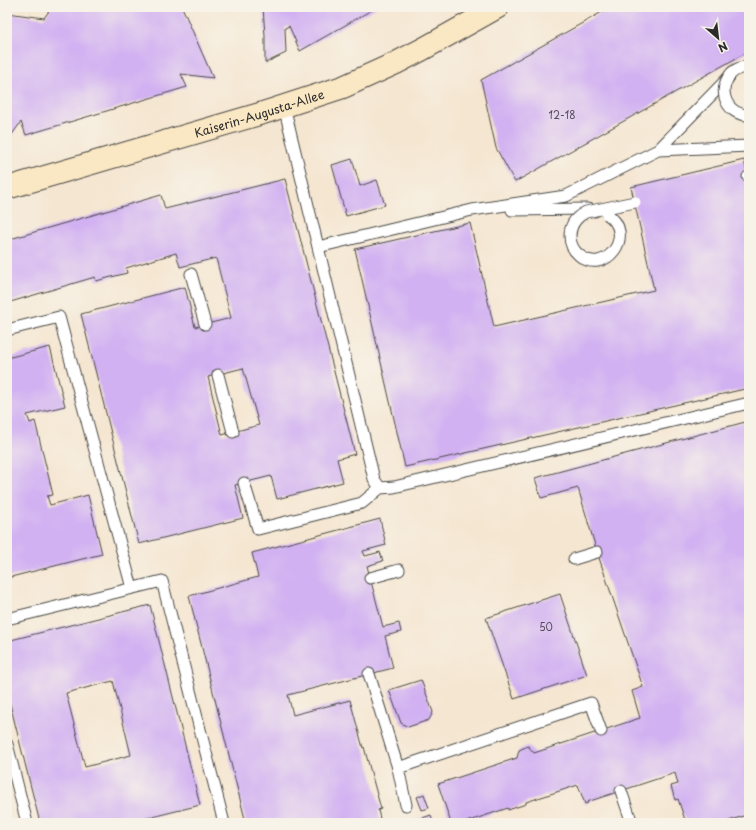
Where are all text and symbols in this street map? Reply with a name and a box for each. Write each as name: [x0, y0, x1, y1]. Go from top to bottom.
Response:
north arrow: [698, 18, 738, 58]
text: N: [715, 38, 731, 57]
street label: Kaiserin-Augusta-Allee: [192, 85, 327, 142]
house number: 12-18: [548, 107, 576, 122]
house number: 50: [539, 619, 553, 634]

